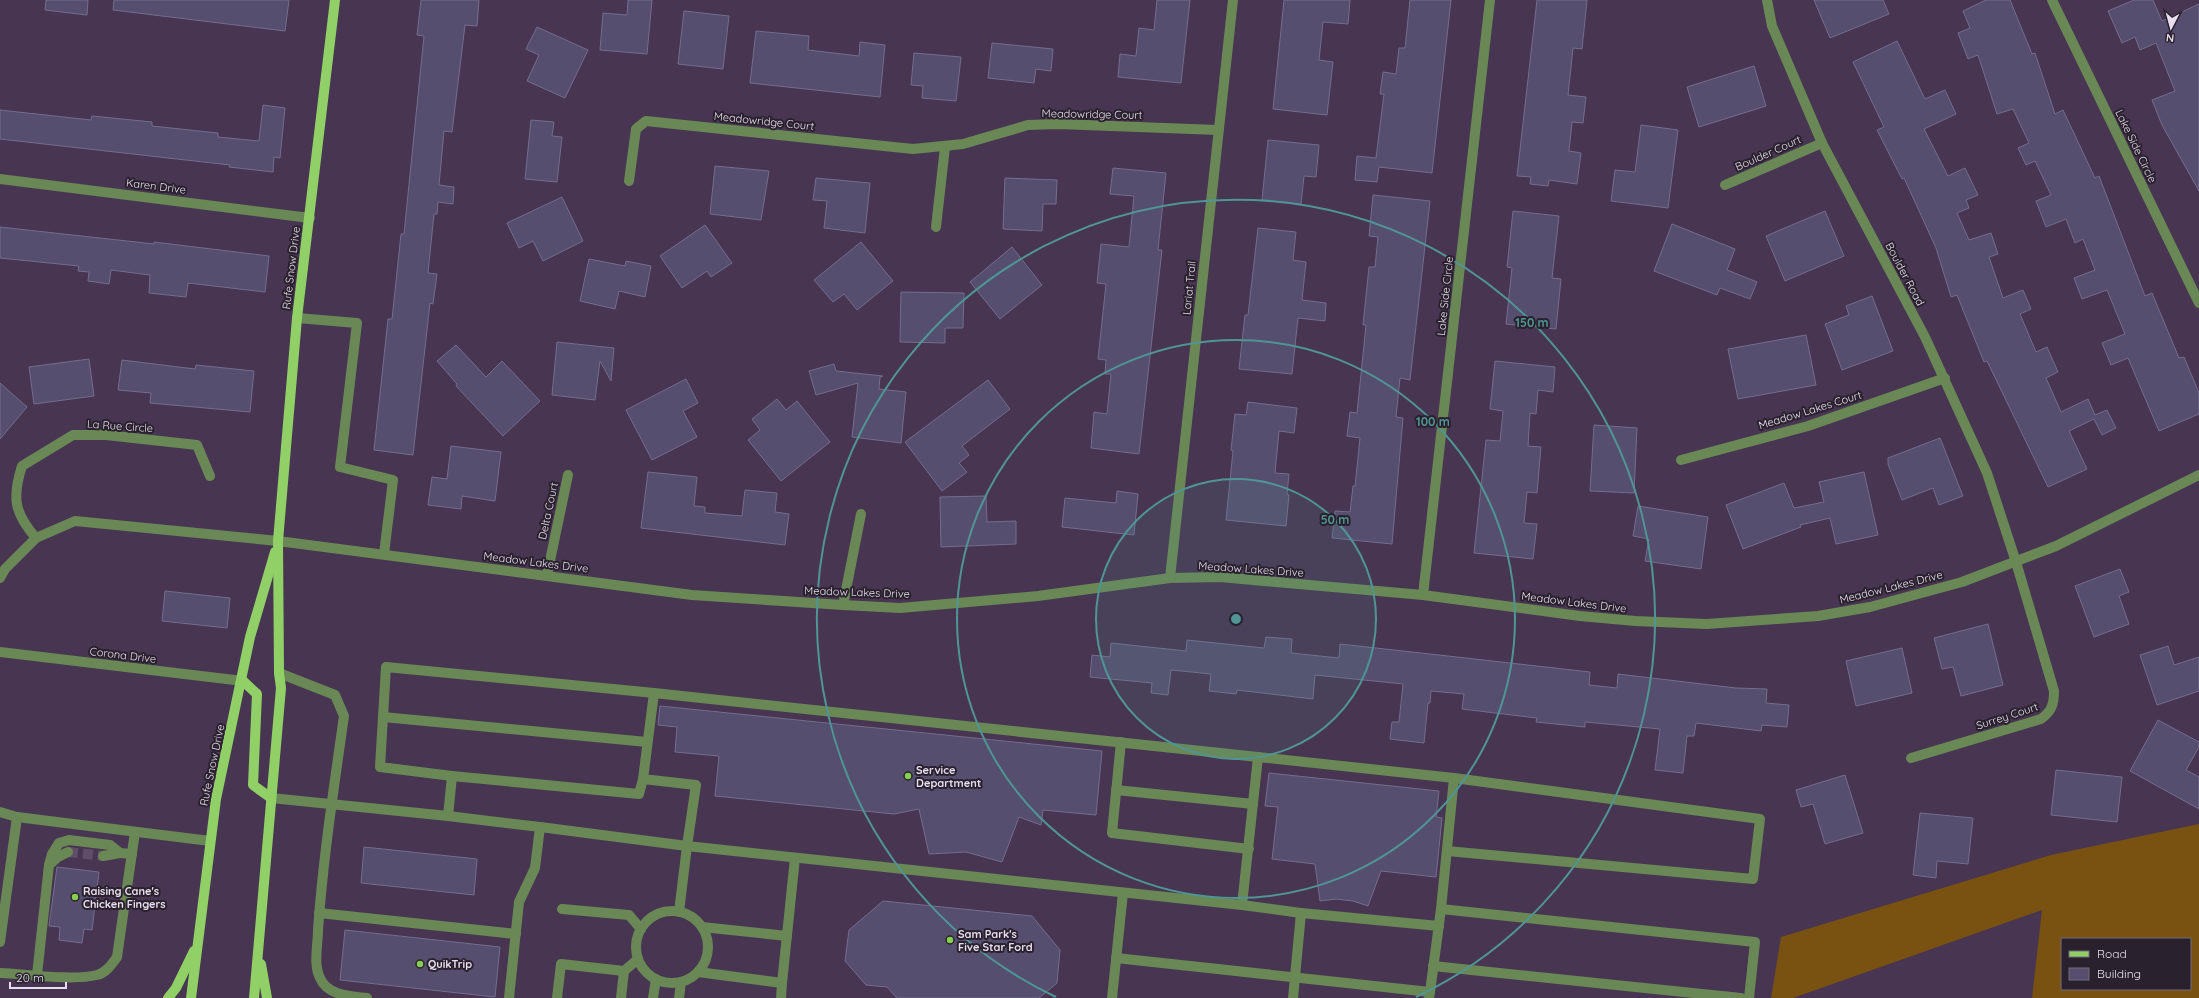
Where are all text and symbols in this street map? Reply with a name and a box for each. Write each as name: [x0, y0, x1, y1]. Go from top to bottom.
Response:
north arrow: [2151, 8, 2191, 48]
text: N: [2165, 31, 2175, 45]
street label: Meadowridge Court: [1041, 106, 1143, 122]
street label: Lake Side Circle: [2112, 107, 2160, 185]
street label: Meadowridge Court: [713, 109, 815, 133]
street label: Boulder Court: [1733, 132, 1803, 174]
street label: Karen Drive: [125, 175, 187, 197]
street label: Rufe Snow Drive: [279, 226, 303, 310]
street label: Boulder Road: [1882, 240, 1928, 308]
street label: Lake Side Circle: [1434, 256, 1456, 336]
street label: Lariat Trail: [1179, 260, 1199, 316]
text: 150 m: [1515, 315, 1549, 330]
street label: Meadow Lakes Court: [1757, 388, 1864, 432]
text: 100 m: [1416, 414, 1450, 429]
street label: La Rue Circle: [87, 417, 153, 435]
street label: Delta Court: [535, 481, 561, 541]
text: 50 m: [1321, 512, 1349, 527]
street label: Meadow Lakes Drive: [483, 549, 589, 575]
street label: Meadow Lakes Drive: [1198, 558, 1304, 580]
street label: Meadow Lakes Drive: [1838, 567, 1944, 607]
street label: Meadow Lakes Drive: [804, 583, 910, 601]
street label: Meadow Lakes Drive: [1521, 589, 1627, 615]
centre of rings: [1229, 612, 1243, 626]
street label: Corona Drive: [89, 644, 157, 666]
street label: Surrey Court: [1974, 699, 2040, 733]
street label: Rufe Snow Drive: [197, 723, 227, 807]
place label: Service Department: [916, 763, 981, 790]
marker: Service Department: [903, 771, 913, 781]
place label: Raising Cane's Chicken Fingers: [83, 884, 166, 911]
marker: Raising Cane's Chicken Fingers: [70, 892, 80, 902]
place label: Sam Park's Five Star Ford: [958, 927, 1033, 954]
marker: Sam Park's Five Star Ford: [945, 935, 955, 945]
legend: [2061, 938, 2191, 990]
text: Road: [2097, 946, 2127, 961]
place label: QuikTrip: [428, 957, 472, 971]
marker: QuikTrip: [415, 959, 425, 969]
scale bar: [10, 964, 66, 990]
text: Building: [2097, 966, 2141, 981]
text: 20 m: [16, 970, 44, 985]

